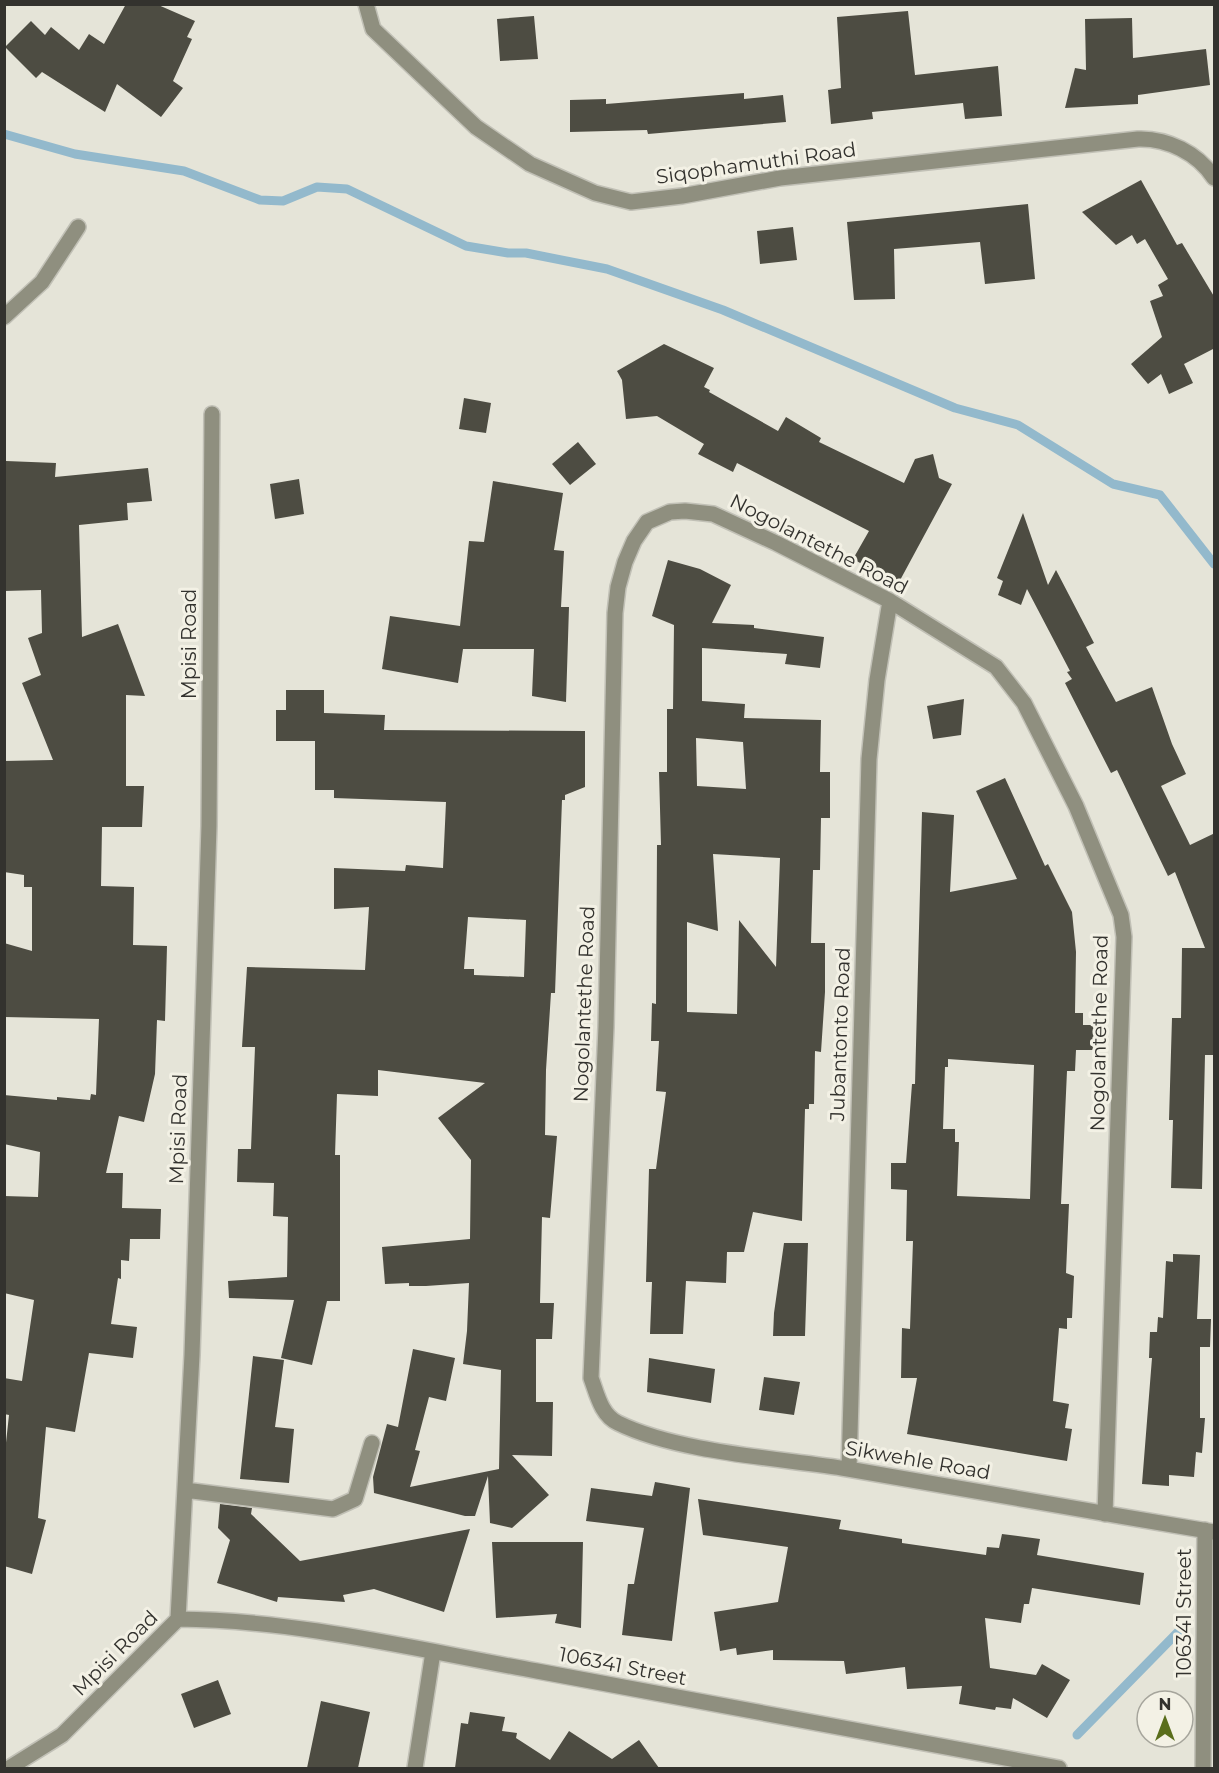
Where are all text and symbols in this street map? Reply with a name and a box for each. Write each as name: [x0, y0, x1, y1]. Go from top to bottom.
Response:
street label: Siqophamuthi Road: [654, 137, 858, 189]
street label: Nogolantethe Road: [726, 489, 912, 599]
street label: Mpisi Road: [177, 589, 201, 699]
street label: Nogolantethe Road: [569, 905, 599, 1103]
street label: Nogolantethe Road: [1085, 934, 1113, 1132]
street label: Jubantonto Road: [825, 947, 855, 1122]
street label: Mpisi Road: [164, 1073, 192, 1185]
street label: Sikwehle Road: [844, 1435, 992, 1485]
street label: 106341 Street: [1172, 1548, 1196, 1678]
street label: Mpisi Road: [67, 1605, 163, 1701]
street label: 106341 Street: [557, 1642, 689, 1690]
north arrow: [1135, 1689, 1195, 1749]
text: N: [1159, 1695, 1171, 1714]

